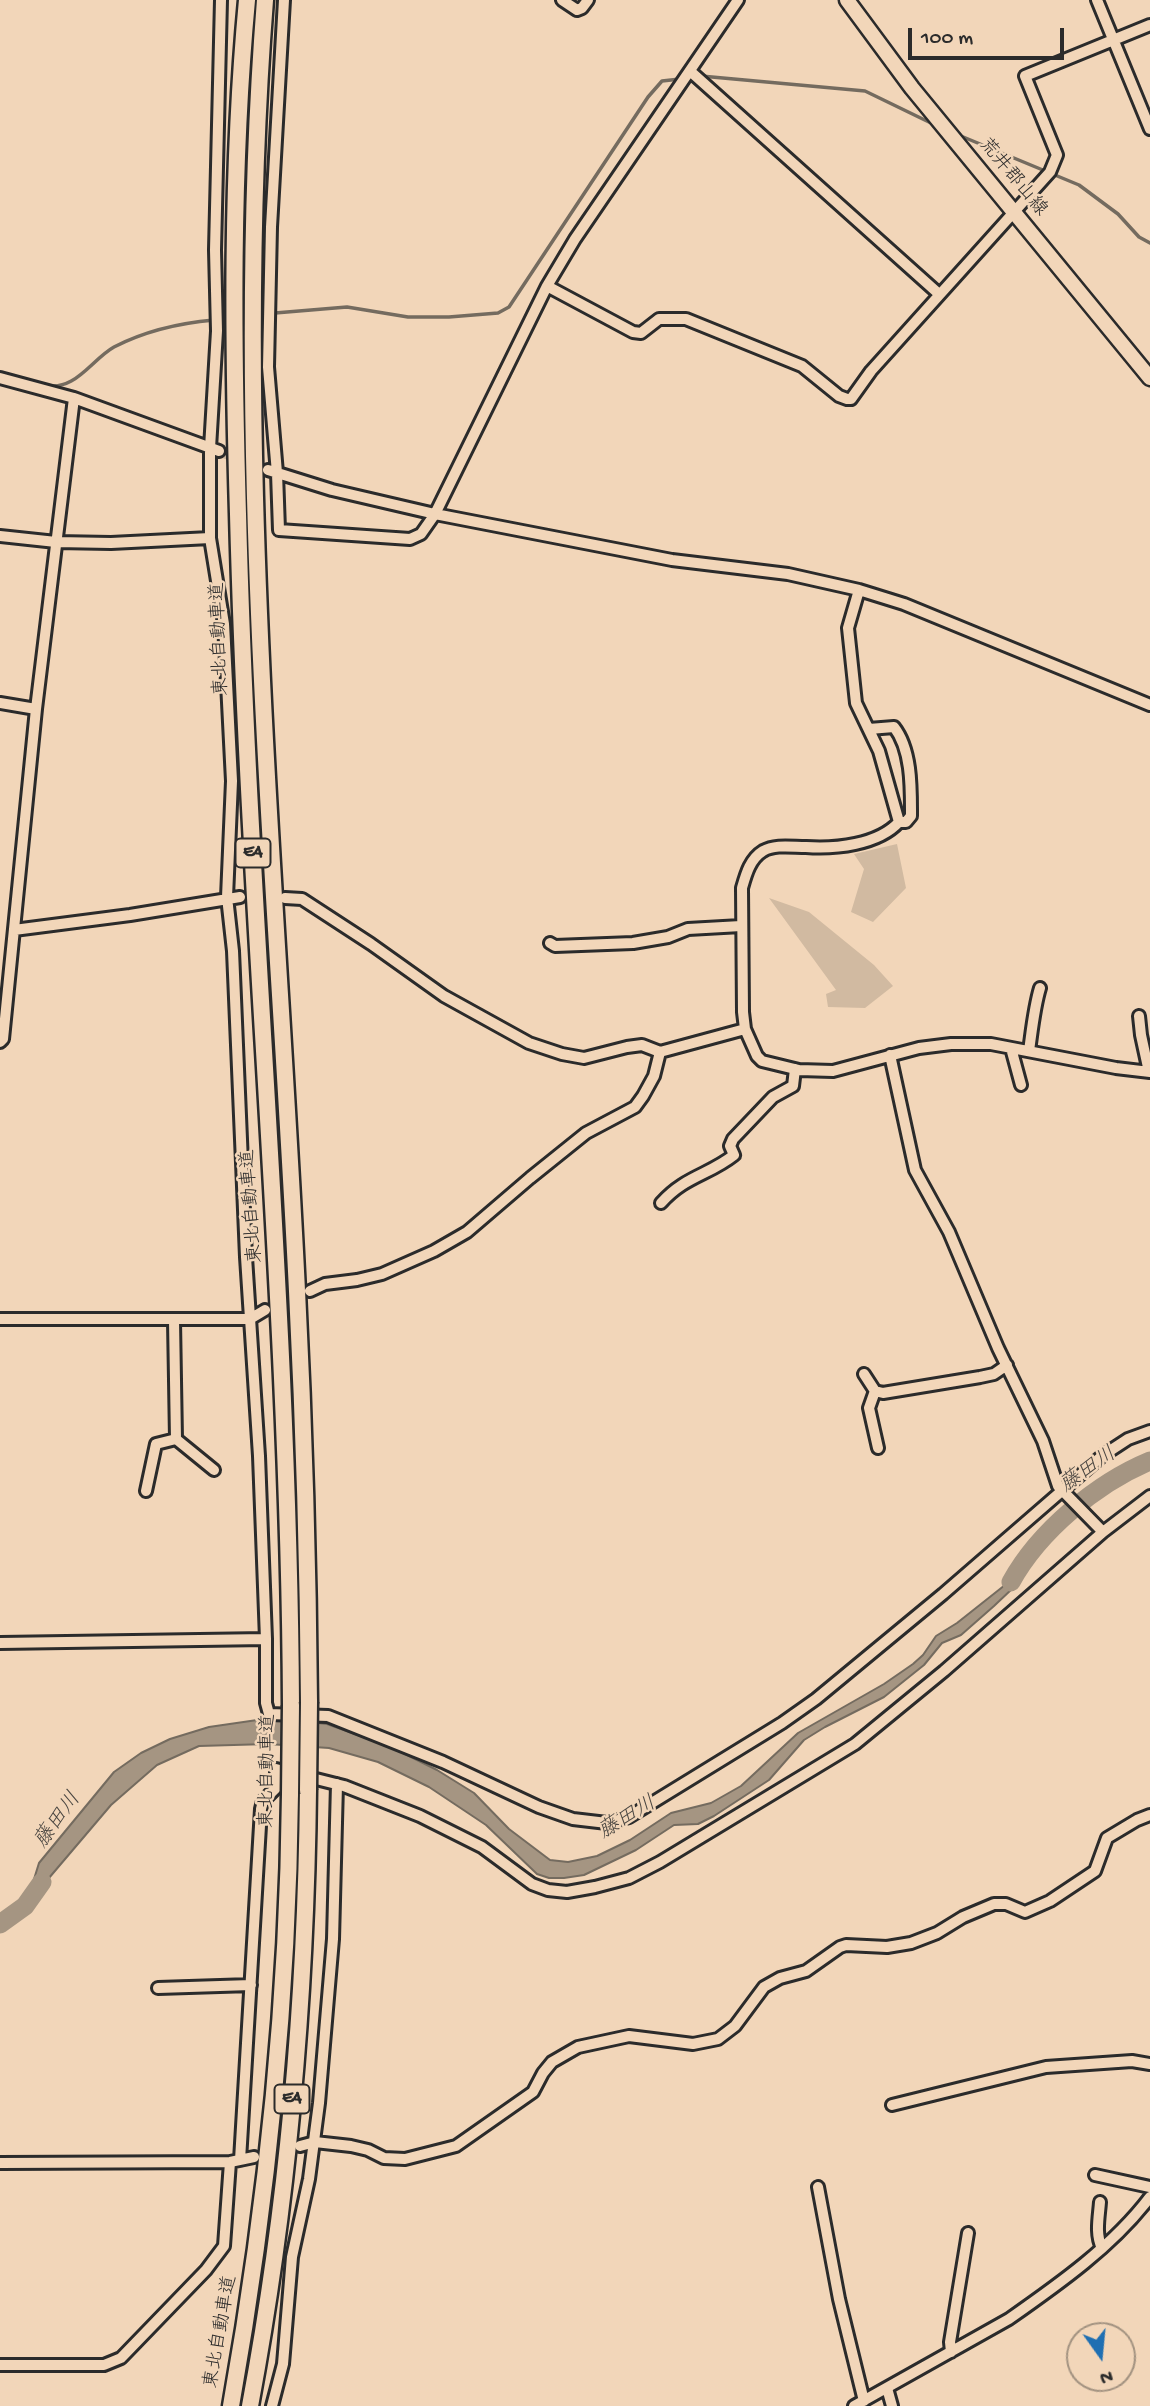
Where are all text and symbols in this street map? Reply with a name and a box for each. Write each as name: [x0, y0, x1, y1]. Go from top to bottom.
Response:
scale bar: [912, 14, 1068, 58]
text: 100 m: [921, 27, 973, 52]
street label: 荒井郡山線: [973, 134, 1051, 222]
street label: 東北自動車道: [208, 582, 234, 696]
road number: E4: [236, 838, 270, 868]
street label: 東北自動車道: [238, 1148, 268, 1264]
water label: 藤田川: [1056, 1443, 1122, 1499]
street label: 東北自動車道: [257, 1714, 281, 1828]
water label: 藤田川: [30, 1788, 88, 1854]
water label: 藤田川: [595, 1792, 661, 1846]
road number: E4: [274, 2084, 310, 2113]
street label: 東北自動車道: [201, 2274, 243, 2390]
north arrow: [1066, 2322, 1136, 2392]
text: N: [1097, 2363, 1115, 2389]

